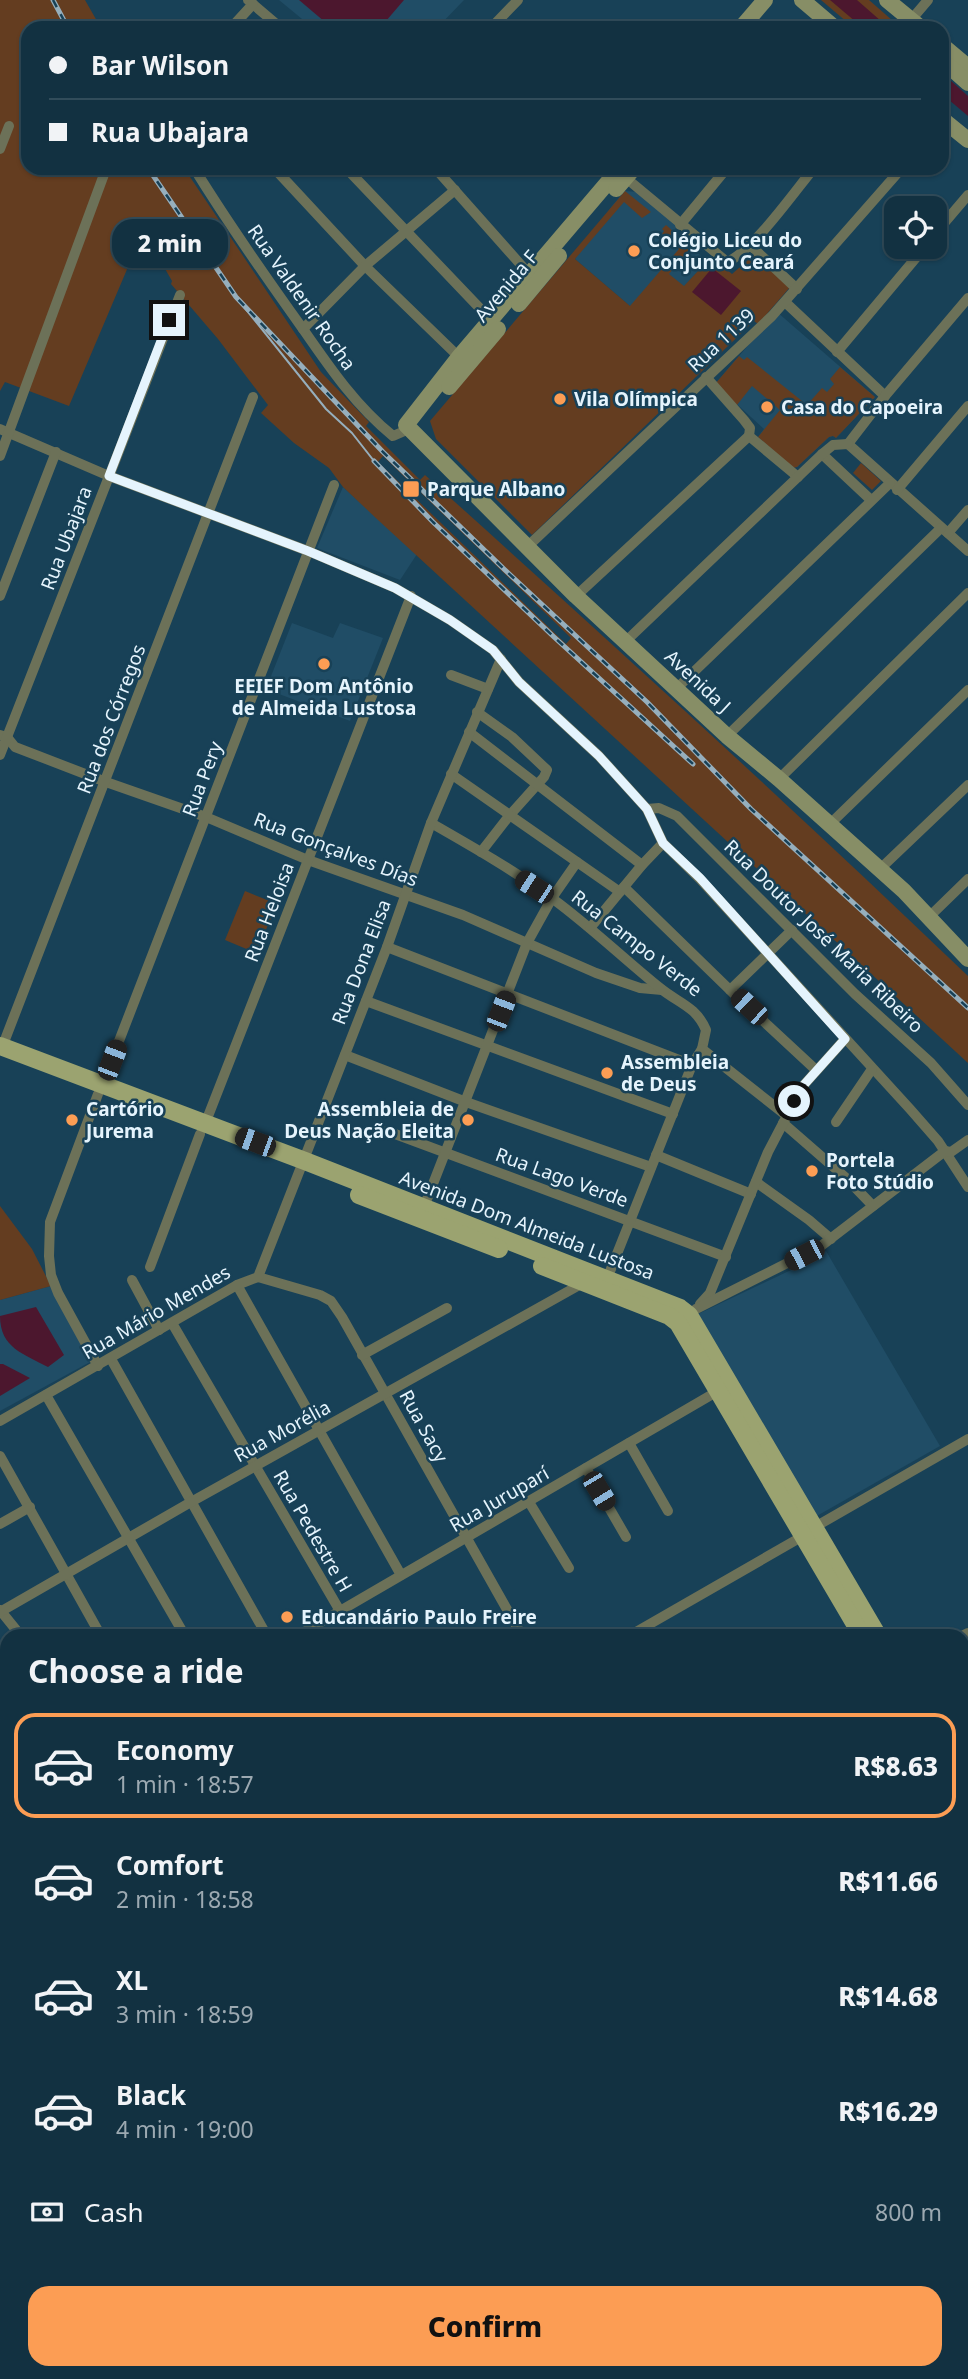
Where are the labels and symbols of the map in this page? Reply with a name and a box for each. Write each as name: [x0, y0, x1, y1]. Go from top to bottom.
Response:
callout: 2 min: [111, 218, 227, 268]
street label: Rua Valdenir Rocha: [242, 219, 362, 375]
place label: Colégio Liceu do Conjunto Ceará: [648, 227, 802, 275]
marker: Colégio Liceu do Conjunto Ceará: [626, 243, 642, 259]
street label: Avenida F: [468, 244, 544, 327]
street label: Rua 1139: [682, 302, 760, 378]
route end: [153, 304, 185, 336]
place label: Vila Olímpica: [574, 386, 698, 412]
marker: Vila Olímpica: [552, 391, 568, 407]
place label: Casa do Capoeira: [781, 394, 943, 420]
marker: Casa do Capoeira: [759, 399, 775, 415]
place label: Parque Albano: [427, 476, 565, 502]
marker: Parque Albano: [401, 479, 421, 499]
street label: Rua Ubajara: [34, 482, 98, 594]
street label: Rua dos Córregos: [71, 640, 151, 798]
street label: Avenida J: [659, 644, 737, 718]
marker: EEIEF Dom Antônio de Almeida Lustosa: [316, 656, 332, 672]
place label: EEIEF Dom Antônio de Almeida Lustosa: [232, 673, 416, 721]
street label: Rua Pery: [176, 737, 228, 820]
street label: Rua Gonçalves Días: [250, 806, 422, 892]
street label: Rua Doutor José Maria Ribeiro: [719, 834, 929, 1038]
street label: Rua Heloisa: [238, 858, 300, 966]
car: [511, 867, 558, 907]
street label: Rua Campo Verde: [566, 884, 708, 1002]
street label: Rua Dona Elisa: [325, 896, 397, 1028]
car: [727, 985, 772, 1029]
car: [484, 988, 519, 1034]
car: [95, 1037, 130, 1083]
place label: Assembleia de Deus: [621, 1049, 729, 1097]
marker: Assembleia de Deus: [599, 1065, 615, 1081]
route start: [778, 1085, 810, 1117]
place label: Cartório Jurema: [84, 1096, 164, 1144]
place label: Assembleia de Deus Nação Eleita: [284, 1096, 454, 1144]
marker: Cartório Jurema: [64, 1112, 80, 1128]
marker: Assembleia de Deus Nação Eleita: [460, 1112, 476, 1128]
car: [232, 1125, 279, 1159]
street label: Rua Lago Verde: [492, 1141, 632, 1213]
place label: Portela Foto Stúdio: [826, 1147, 934, 1195]
marker: Portela Foto Stúdio: [804, 1163, 820, 1179]
street label: Avenida Dom Almeida Lustosa: [396, 1164, 658, 1286]
car: [781, 1236, 828, 1274]
street label: Rua Mário Mendes: [77, 1259, 235, 1365]
street label: Rua Sacy: [393, 1385, 455, 1467]
street label: Rua Morélia: [229, 1394, 335, 1468]
street label: Rua Juruparí: [445, 1460, 554, 1538]
street label: Rua Pedestre H: [268, 1465, 358, 1597]
car: [580, 1468, 619, 1514]
place label: Educandário Paulo Freire: [301, 1604, 537, 1630]
marker: Educandário Paulo Freire: [279, 1609, 295, 1625]

